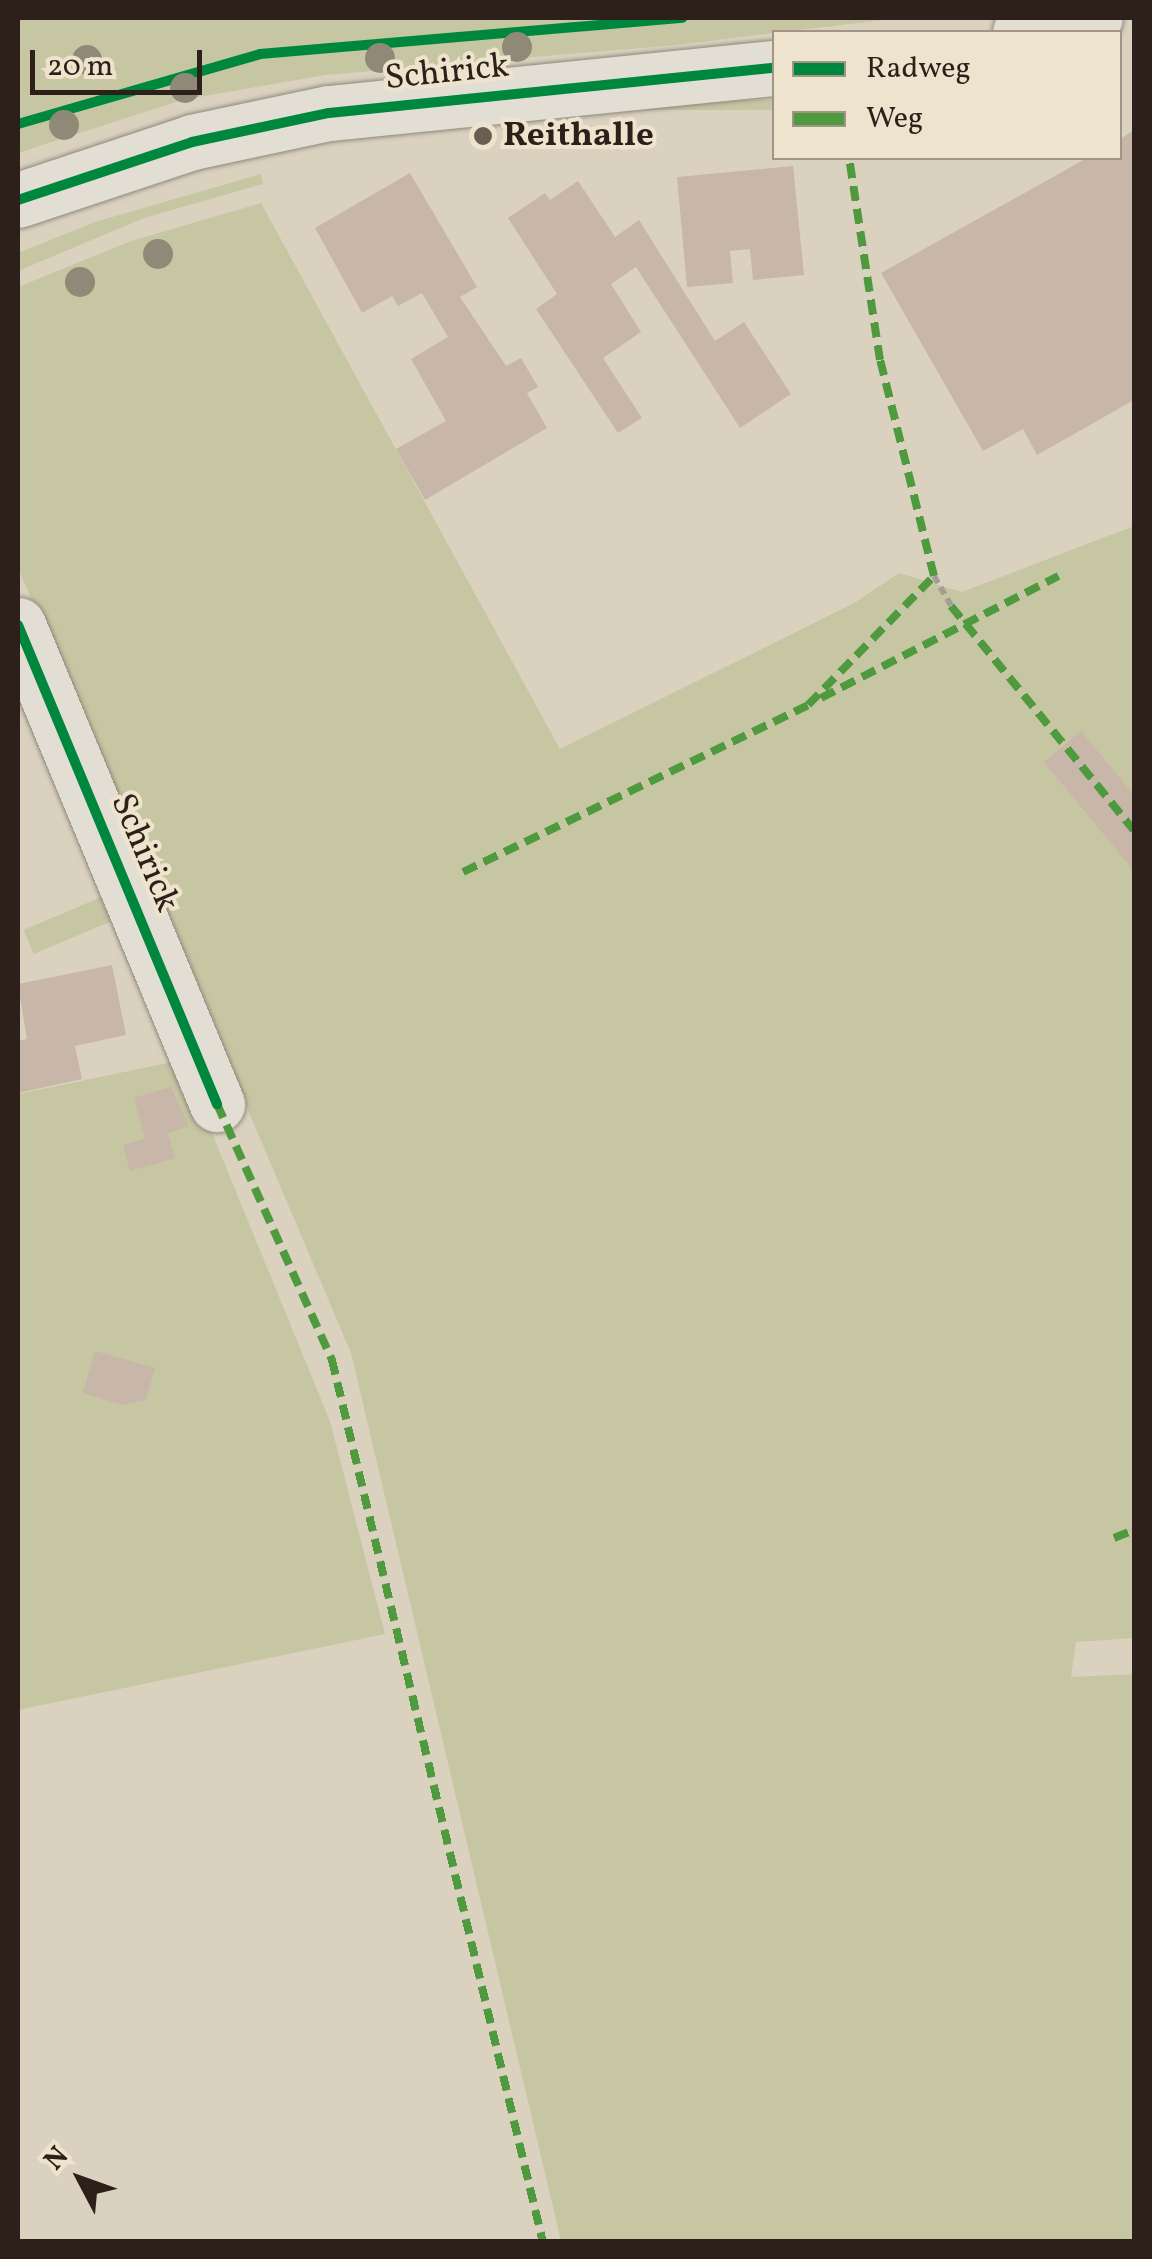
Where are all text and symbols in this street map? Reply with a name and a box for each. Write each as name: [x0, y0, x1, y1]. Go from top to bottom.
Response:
scale bar: [35, 30, 208, 92]
legend: [772, 30, 1122, 160]
text: 20 m: [47, 46, 113, 88]
street label: Schirick: [383, 46, 511, 100]
text: Radweg: [866, 48, 971, 90]
text: Weg: [866, 98, 923, 140]
place label: Reithalle: [503, 115, 654, 157]
marker: Reithalle: [472, 125, 494, 147]
street label: Schirick: [100, 787, 188, 919]
north arrow: [30, 2129, 130, 2229]
text: N: [36, 2139, 78, 2179]

